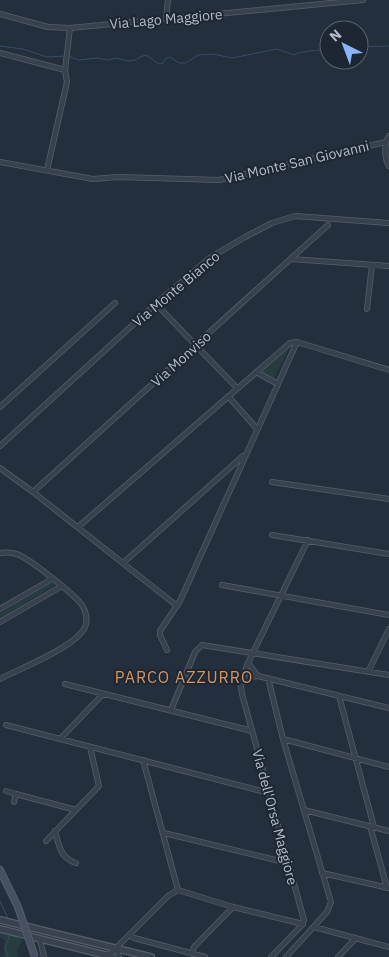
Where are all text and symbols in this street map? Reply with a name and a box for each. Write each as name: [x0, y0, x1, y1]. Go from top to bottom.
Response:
street label: Via Lago Maggiore: [109, 5, 224, 33]
north arrow: [319, 20, 369, 70]
text: N: [326, 25, 345, 45]
street label: Via Monte San Giovanni: [223, 137, 371, 187]
street label: Via Monte Bianco: [129, 247, 224, 331]
street label: Via Monviso: [147, 327, 215, 391]
district label: PARCO AZZURRO: [115, 667, 253, 687]
street label: Via dell'Orsa Maggiore: [248, 747, 302, 887]

